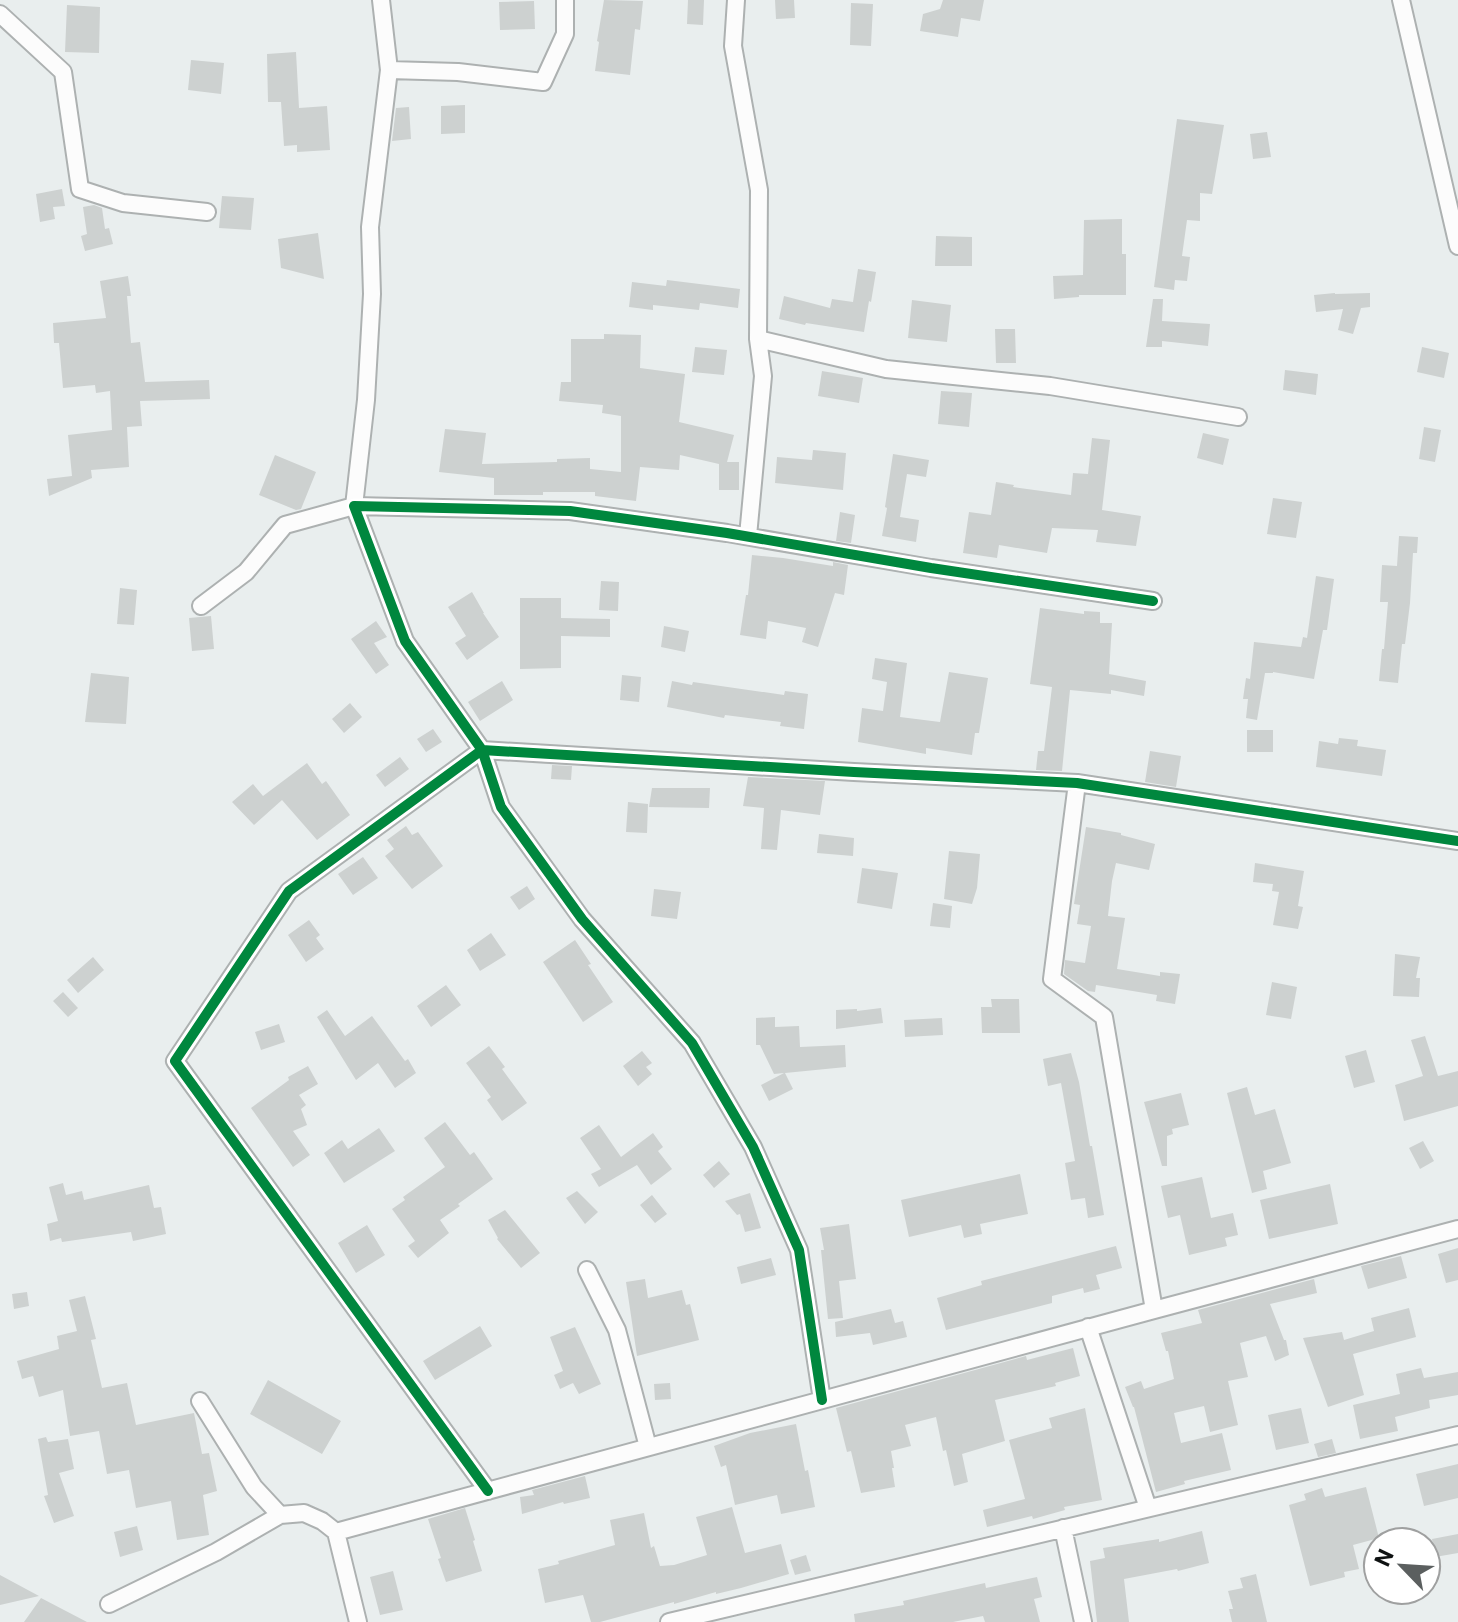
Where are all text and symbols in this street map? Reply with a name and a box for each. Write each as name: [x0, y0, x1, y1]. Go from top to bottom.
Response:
north arrow: [1362, 1526, 1442, 1606]
text: N: [1370, 1545, 1399, 1570]

